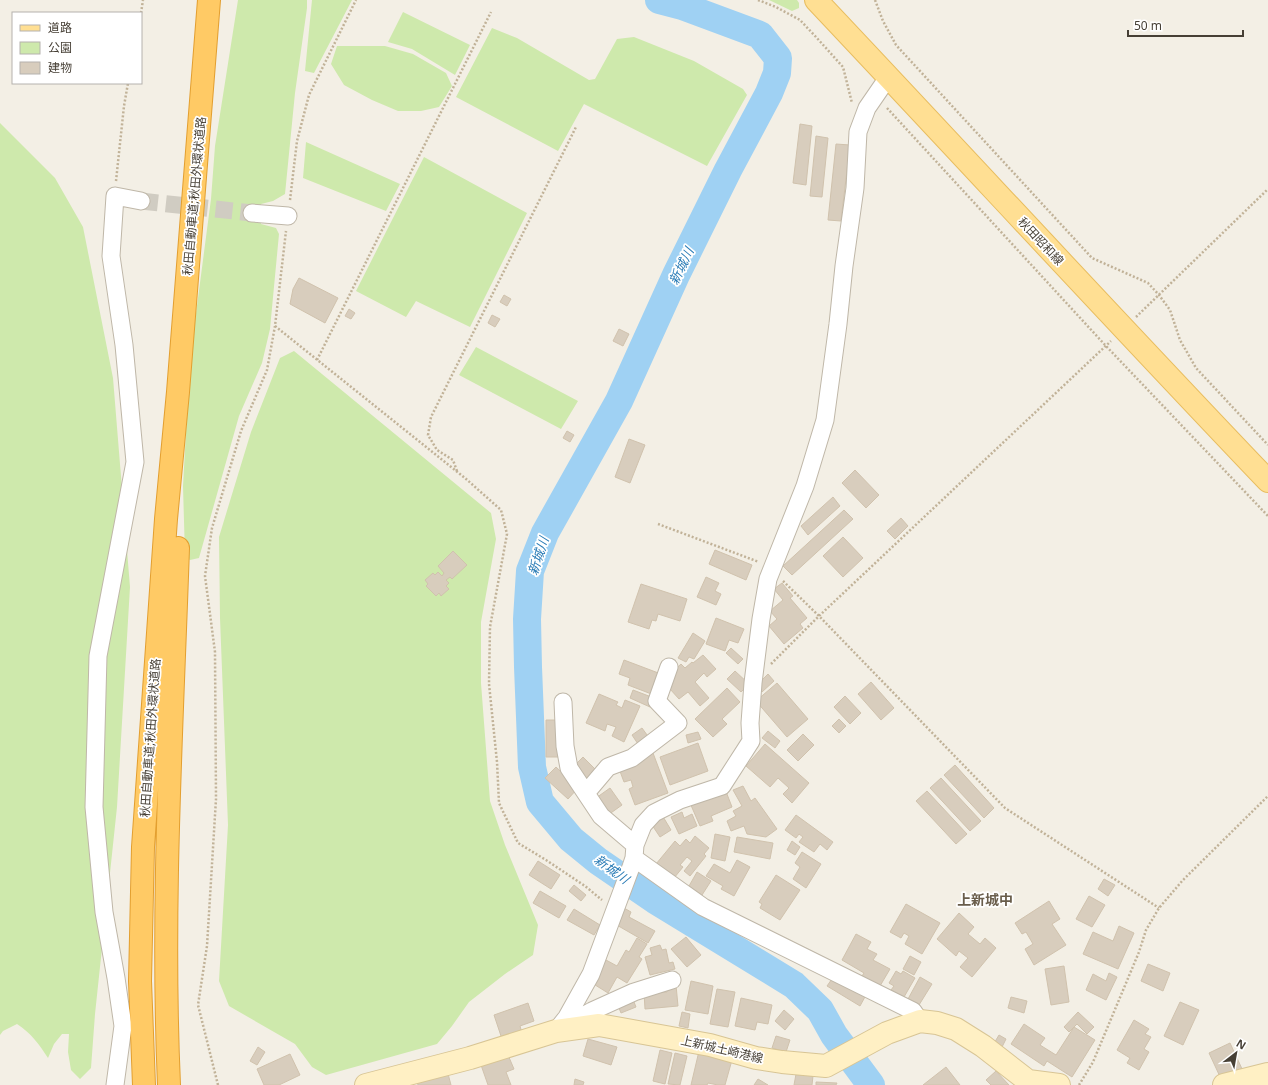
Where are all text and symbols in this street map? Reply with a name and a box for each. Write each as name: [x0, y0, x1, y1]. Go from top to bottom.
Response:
legend: [12, 12, 142, 84]
scale bar: [1128, 12, 1243, 38]
text: 50 m: [1134, 17, 1162, 34]
text: 道路: [48, 19, 72, 36]
text: 公園: [48, 39, 72, 56]
text: 建物: [48, 59, 72, 76]
street label: 秋田自動車道;秋田外環状道路: [179, 116, 209, 276]
street label: 秋田昭和線: [1014, 213, 1068, 269]
water label: 新城川: [664, 243, 699, 287]
water label: 新城川: [523, 533, 553, 577]
street label: 秋田自動車道;秋田外環状道路: [136, 658, 164, 818]
water label: 新城川: [591, 850, 635, 889]
district label: 上新城中: [957, 890, 1013, 909]
street label: 上新城土崎港線: [679, 1031, 765, 1067]
north arrow: [1216, 1033, 1256, 1073]
text: N: [1234, 1035, 1249, 1053]

